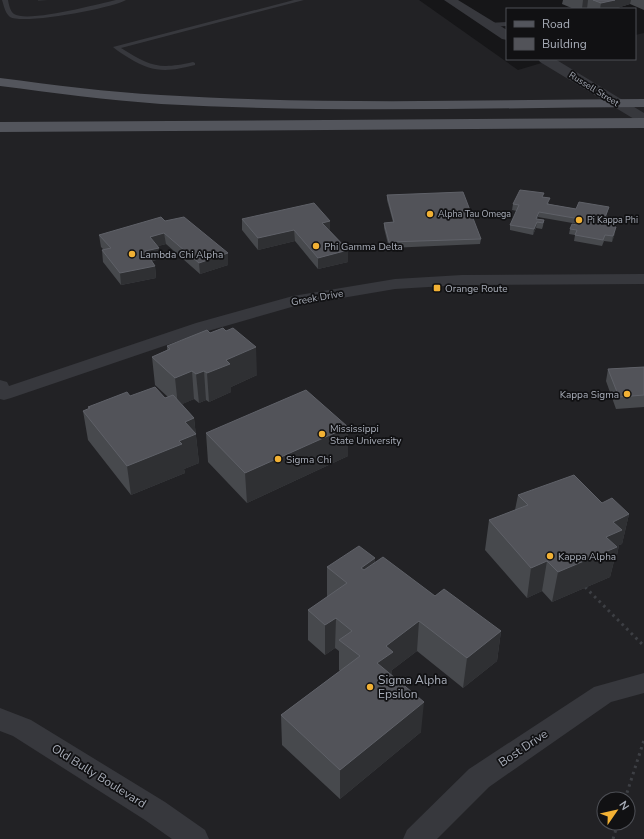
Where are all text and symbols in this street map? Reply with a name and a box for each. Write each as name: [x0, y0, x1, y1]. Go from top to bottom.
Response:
legend: [506, 8, 636, 60]
text: Road: [542, 16, 570, 32]
text: Building: [542, 36, 587, 52]
street label: Russell Street: [567, 69, 622, 110]
place label: Alpha Tau Omega: [438, 208, 511, 220]
marker: Alpha Tau Omega: [425, 209, 435, 219]
place label: Pi Kappa Phi: [587, 214, 638, 226]
marker: Pi Kappa Phi: [574, 215, 584, 225]
place label: Phi Gamma Delta: [324, 240, 403, 254]
marker: Phi Gamma Delta: [311, 241, 321, 251]
place label: Lambda Chi Alpha: [140, 248, 223, 262]
marker: Lambda Chi Alpha: [127, 249, 137, 259]
place label: Orange Route: [445, 282, 507, 296]
marker: Orange Route: [432, 283, 442, 293]
street label: Greek Drive: [290, 287, 344, 309]
place label: Kappa Sigma: [560, 388, 619, 402]
marker: Kappa Sigma: [622, 389, 632, 399]
place label: Mississippi State University: [330, 422, 402, 448]
marker: Mississippi State University: [317, 429, 327, 439]
place label: Sigma Chi: [286, 453, 332, 467]
marker: Sigma Chi: [273, 454, 283, 464]
place label: Kappa Alpha: [558, 550, 616, 564]
marker: Kappa Alpha: [545, 551, 555, 561]
place label: Sigma Alpha Epsilon: [378, 672, 447, 702]
marker: Sigma Alpha Epsilon: [365, 682, 375, 692]
street label: Bost Drive: [495, 726, 551, 770]
street label: Old Bully Boulevard: [49, 740, 149, 812]
north arrow: [596, 791, 636, 831]
text: N: [615, 798, 632, 813]

